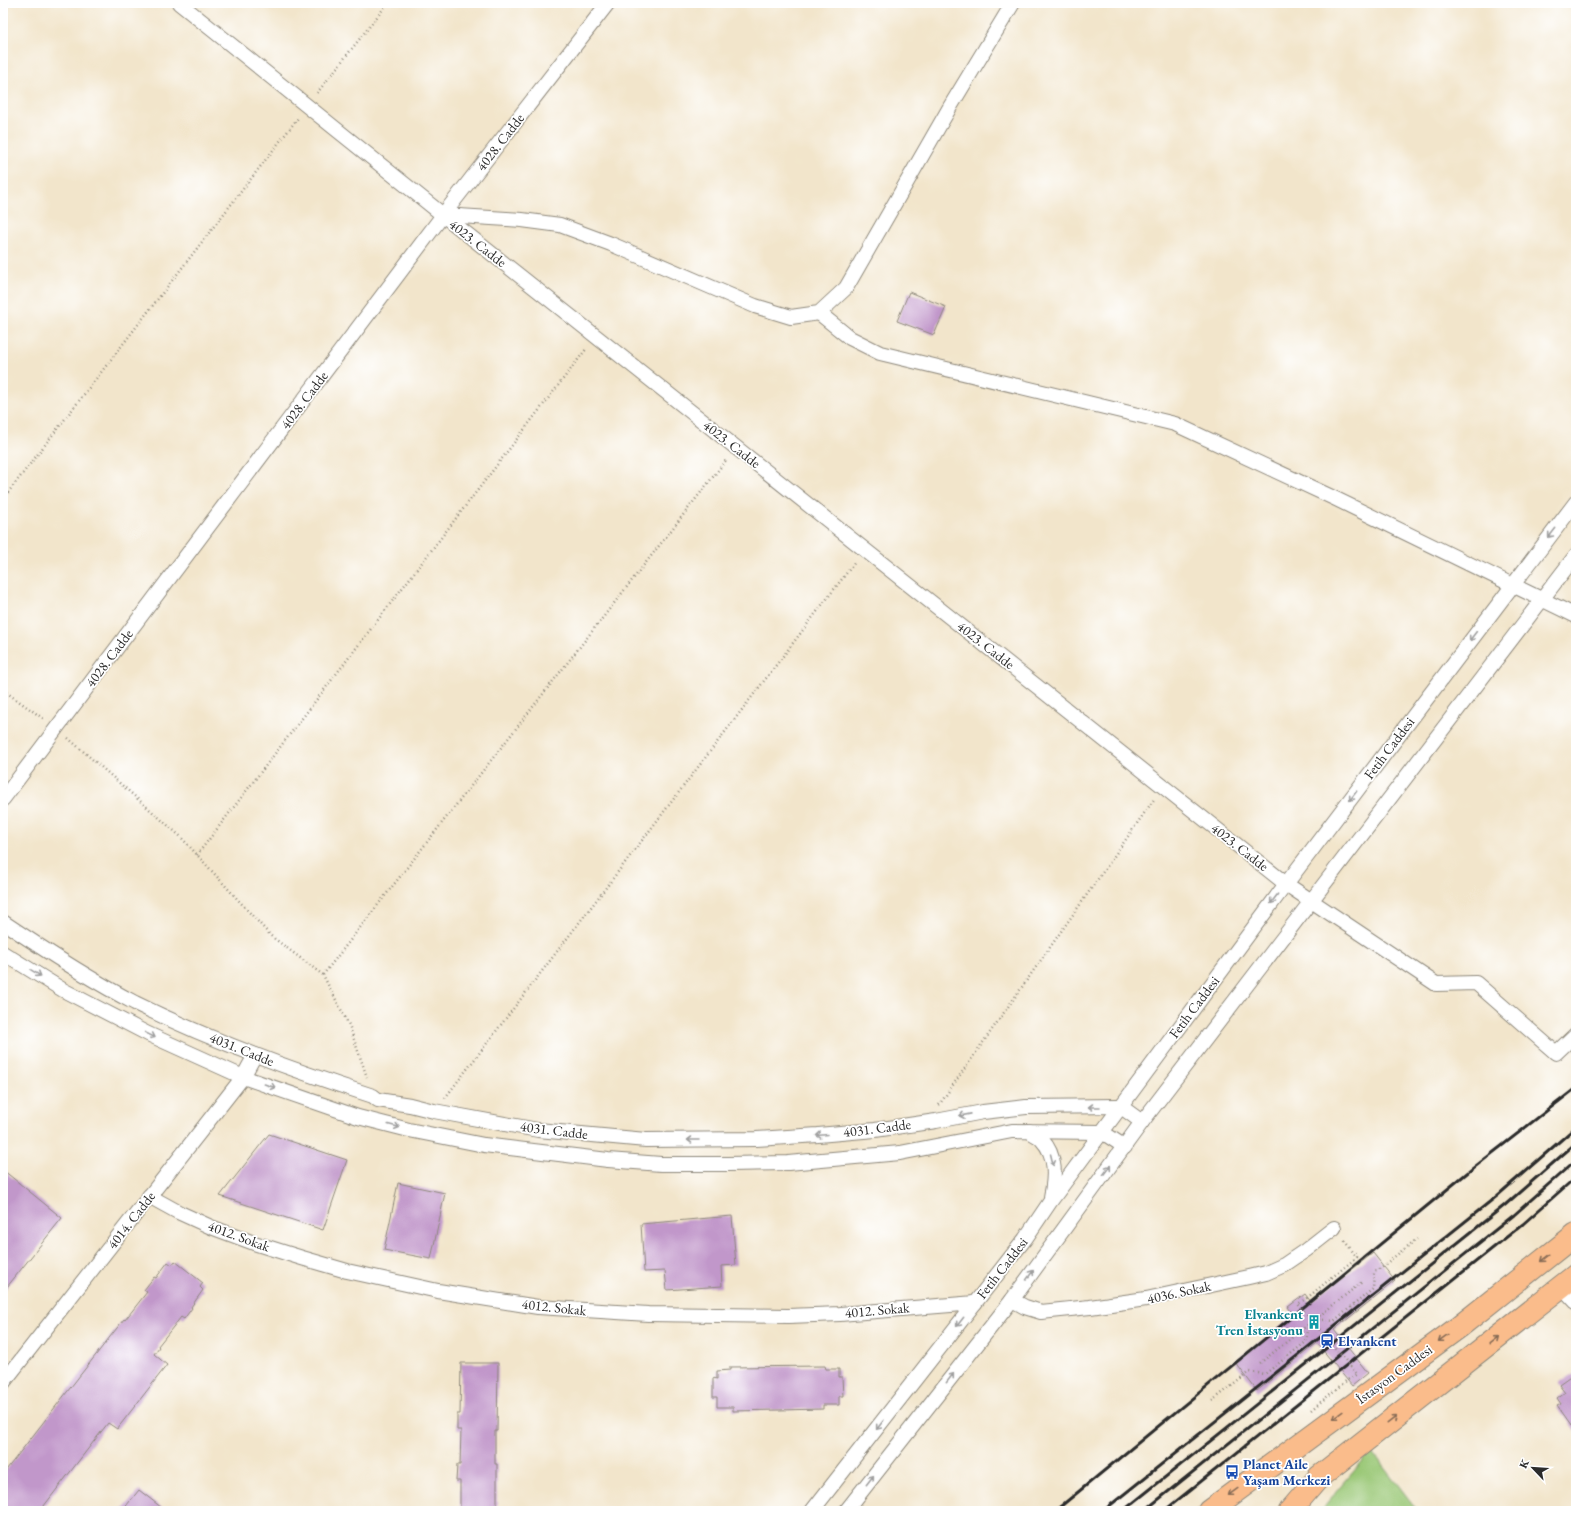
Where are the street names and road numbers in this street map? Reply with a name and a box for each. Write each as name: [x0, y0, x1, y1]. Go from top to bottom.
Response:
street label: 4028. Cadde: [472, 109, 528, 174]
street label: 4023. Cadde: [446, 215, 511, 271]
street label: 4028. Cadde: [276, 367, 332, 433]
street label: 4023. Cadde: [700, 416, 765, 472]
street label: 4023. Cadde: [954, 617, 1019, 673]
street label: 4028. Cadde: [81, 625, 137, 691]
street label: Fetih Caddesi: [1360, 713, 1419, 783]
street label: 4023. Cadde: [1208, 819, 1273, 875]
street label: Fetih Caddesi: [1165, 972, 1224, 1042]
street label: 4031. Cadde: [207, 1028, 277, 1070]
street label: 4031. Cadde: [842, 1115, 912, 1141]
street label: 4031. Cadde: [519, 1117, 589, 1143]
street label: 4014. Cadde: [103, 1187, 159, 1252]
street label: 4012. Sokak: [205, 1216, 273, 1256]
street label: Fetih Caddesi: [972, 1233, 1032, 1302]
street label: 4036. Sokak: [1145, 1276, 1213, 1308]
street label: 4012. Sokak: [521, 1295, 588, 1319]
street label: 4012. Sokak: [844, 1298, 911, 1322]
street label: İstasyon Caddesi: [1352, 1340, 1436, 1408]

